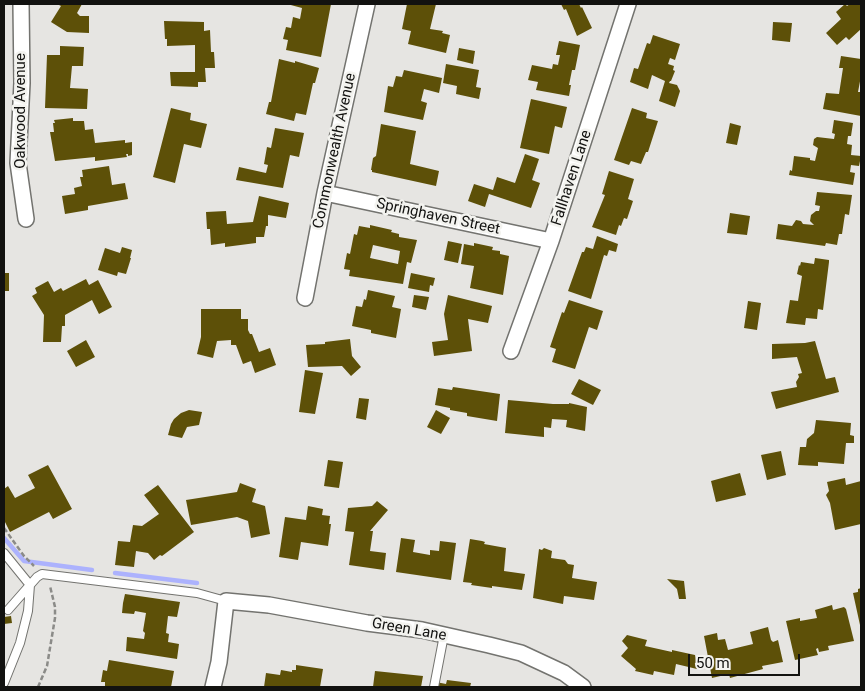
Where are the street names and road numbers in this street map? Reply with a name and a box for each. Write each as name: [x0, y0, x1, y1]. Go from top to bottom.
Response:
street label: Oakwood Avenue: [12, 53, 30, 169]
street label: Commonwealth Avenue: [310, 72, 360, 230]
street label: Fallhaven Lane: [548, 128, 596, 228]
street label: Springhaven Street: [375, 195, 501, 239]
street label: Green Lane: [370, 615, 448, 645]

